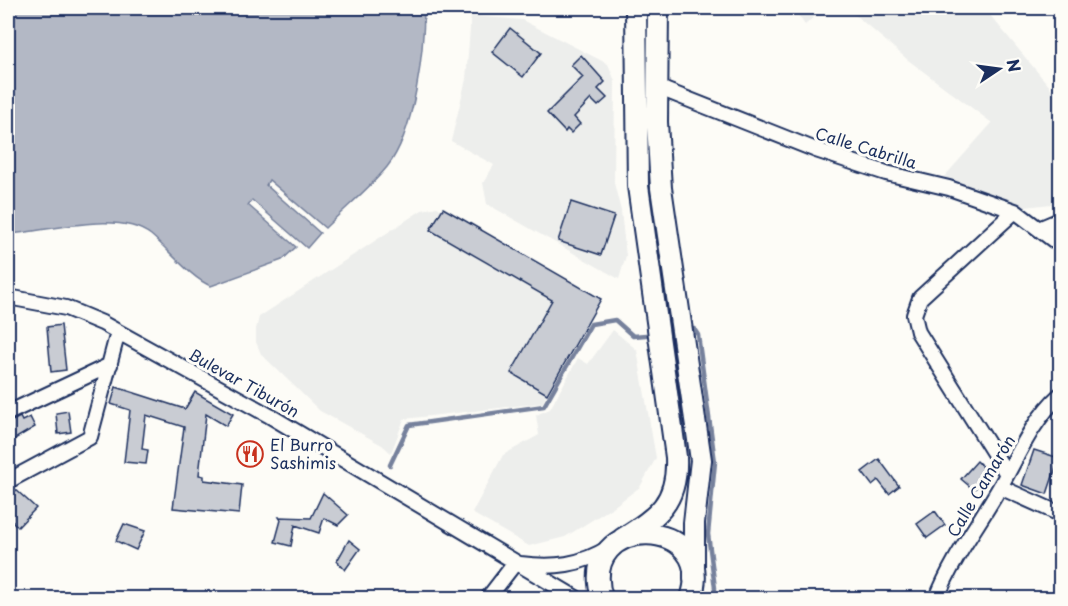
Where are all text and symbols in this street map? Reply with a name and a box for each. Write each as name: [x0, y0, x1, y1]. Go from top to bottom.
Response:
north arrow: [969, 39, 1029, 99]
text: N: [1001, 57, 1028, 74]
street label: Calle Cabrilla: [813, 120, 920, 174]
street label: Bulevar Tiburón: [185, 342, 304, 422]
street label: Calle Camarón: [940, 430, 1020, 541]
place label: El Burro Sashimis: [270, 432, 336, 474]
restaurant icon: El Burro Sashimis: [235, 439, 265, 469]

